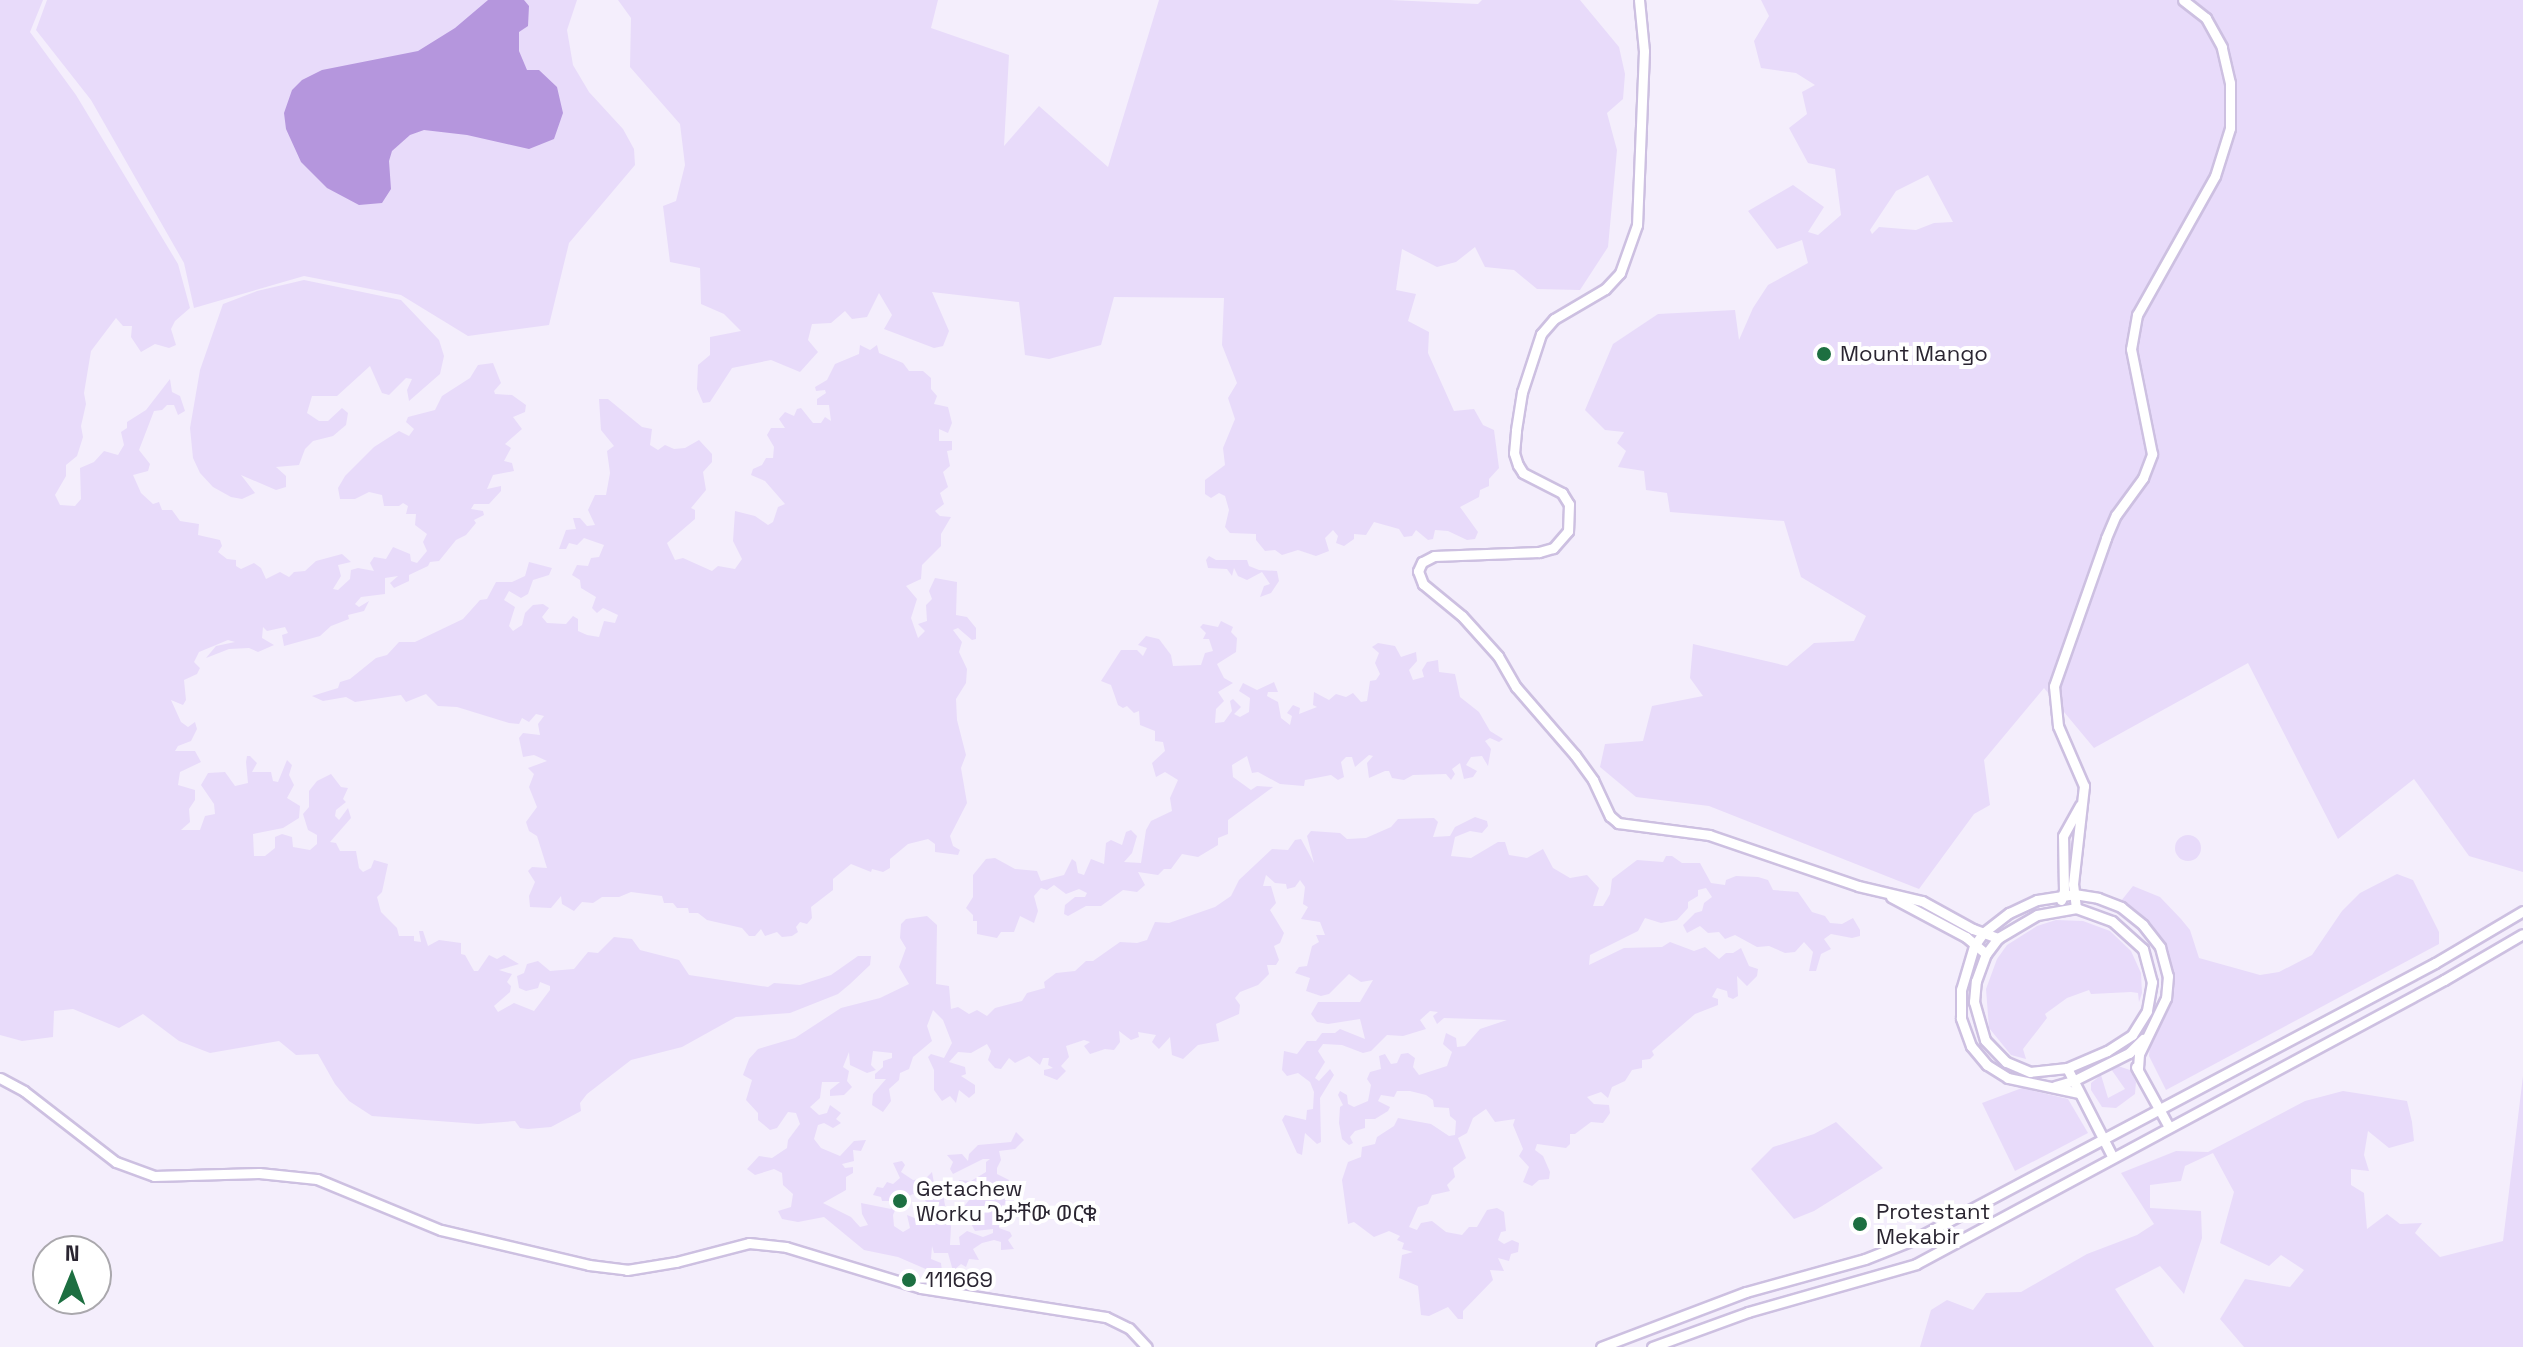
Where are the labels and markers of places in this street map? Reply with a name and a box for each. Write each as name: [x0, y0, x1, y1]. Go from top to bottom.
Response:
place label: Mount Mango: [1840, 341, 1988, 367]
marker: Mount Mango: [1815, 345, 1833, 363]
place label: Getachew Worku ጌታቸው ወርቁ: [916, 1175, 1097, 1226]
marker: Getachew Worku ጌታቸው ወርቁ: [891, 1192, 909, 1210]
place label: Protestant Mekabir: [1876, 1198, 1990, 1250]
marker: Protestant Mekabir: [1851, 1215, 1869, 1233]
place label: 111669: [925, 1267, 993, 1293]
marker: 111669: [900, 1271, 918, 1289]

